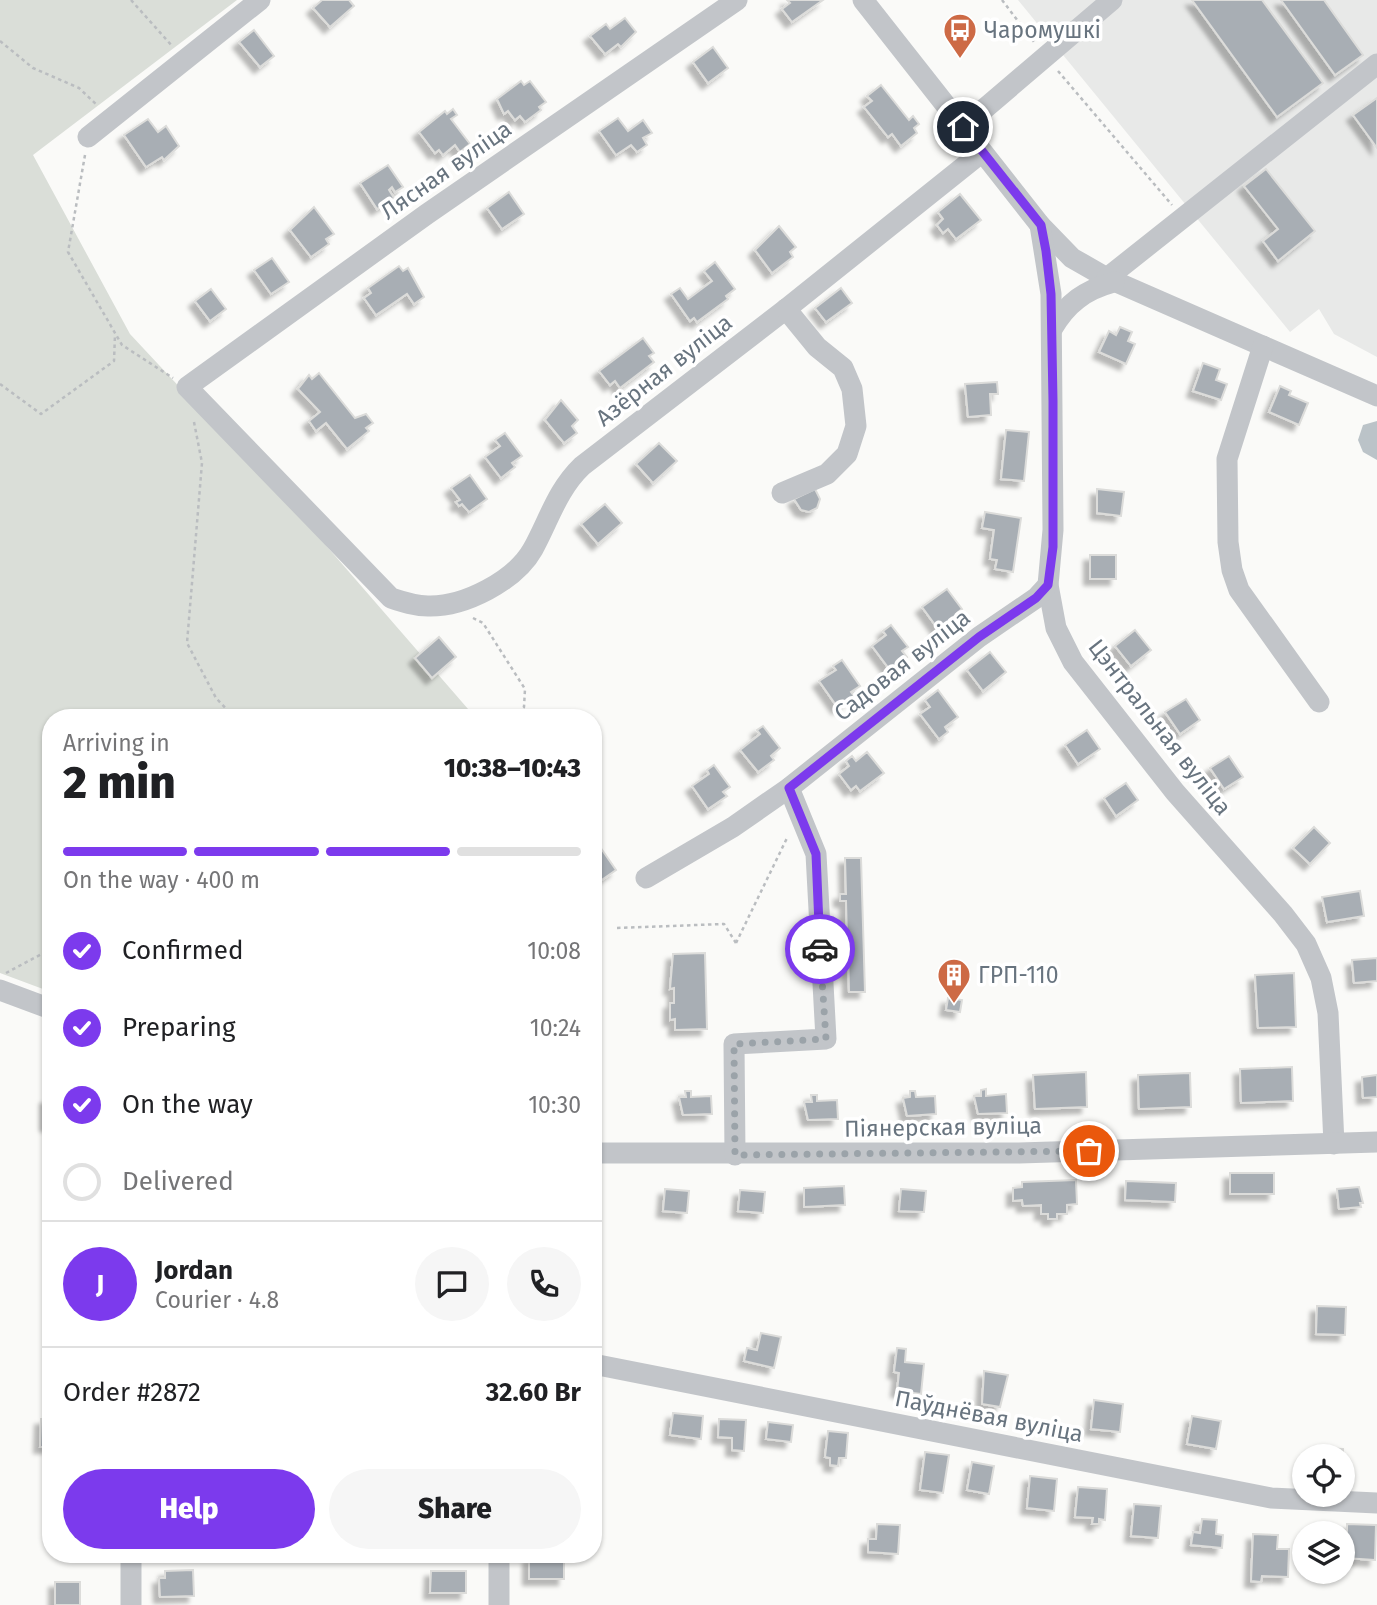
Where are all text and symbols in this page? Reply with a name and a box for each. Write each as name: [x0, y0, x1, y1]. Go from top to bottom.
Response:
bus stop icon: Чаромушкі: [941, 11, 979, 60]
place label: Чаромушкі: [984, 16, 1101, 44]
pin: [933, 97, 993, 157]
icon: home: [944, 108, 982, 146]
street label: Лясная вуліца: [375, 115, 517, 225]
street label: Азёрная вуліца: [590, 308, 738, 432]
street label: Садовая вуліца: [828, 603, 976, 727]
street label: Цэнтральная вуліца: [1083, 633, 1237, 821]
text: Arriving in: [63, 729, 170, 757]
text: 10:38–10:43: [444, 753, 581, 784]
text: 2 min: [63, 755, 176, 810]
text: On the way · 400 m: [63, 866, 260, 894]
courier: [785, 914, 855, 984]
icon: car: [801, 930, 839, 968]
icon: check: [63, 932, 101, 970]
text: Confirmed: [122, 935, 243, 966]
text: 10:08: [527, 937, 581, 965]
building icon: ГРП-110: [935, 956, 973, 1005]
place label: ГРП-110: [978, 961, 1059, 989]
icon: check: [63, 1009, 101, 1047]
text: Preparing: [122, 1012, 235, 1043]
text: 10:24: [530, 1014, 581, 1042]
icon: check: [63, 1086, 101, 1124]
text: On the way: [122, 1089, 253, 1120]
text: 10:30: [528, 1091, 581, 1119]
street label: Піянерская вуліца: [844, 1111, 1042, 1143]
pin: [1059, 1121, 1119, 1181]
icon: bag: [1070, 1132, 1108, 1170]
text: Delivered: [122, 1166, 234, 1197]
button: chat: [415, 1247, 489, 1321]
button: phone: [507, 1247, 581, 1321]
text: Jordan: [155, 1255, 233, 1286]
text: J: [96, 1269, 104, 1300]
text: Courier · 4.8: [155, 1286, 279, 1314]
text: Order #2872: [63, 1377, 201, 1408]
text: 32.60 Br: [486, 1377, 581, 1408]
street label: Паўднёвая вуліца: [892, 1384, 1086, 1448]
map controls: [1292, 1444, 1355, 1584]
button: locate: [1292, 1444, 1355, 1507]
button: Help: [63, 1469, 315, 1549]
button: Share: [329, 1469, 581, 1549]
button: layers: [1292, 1521, 1355, 1584]

